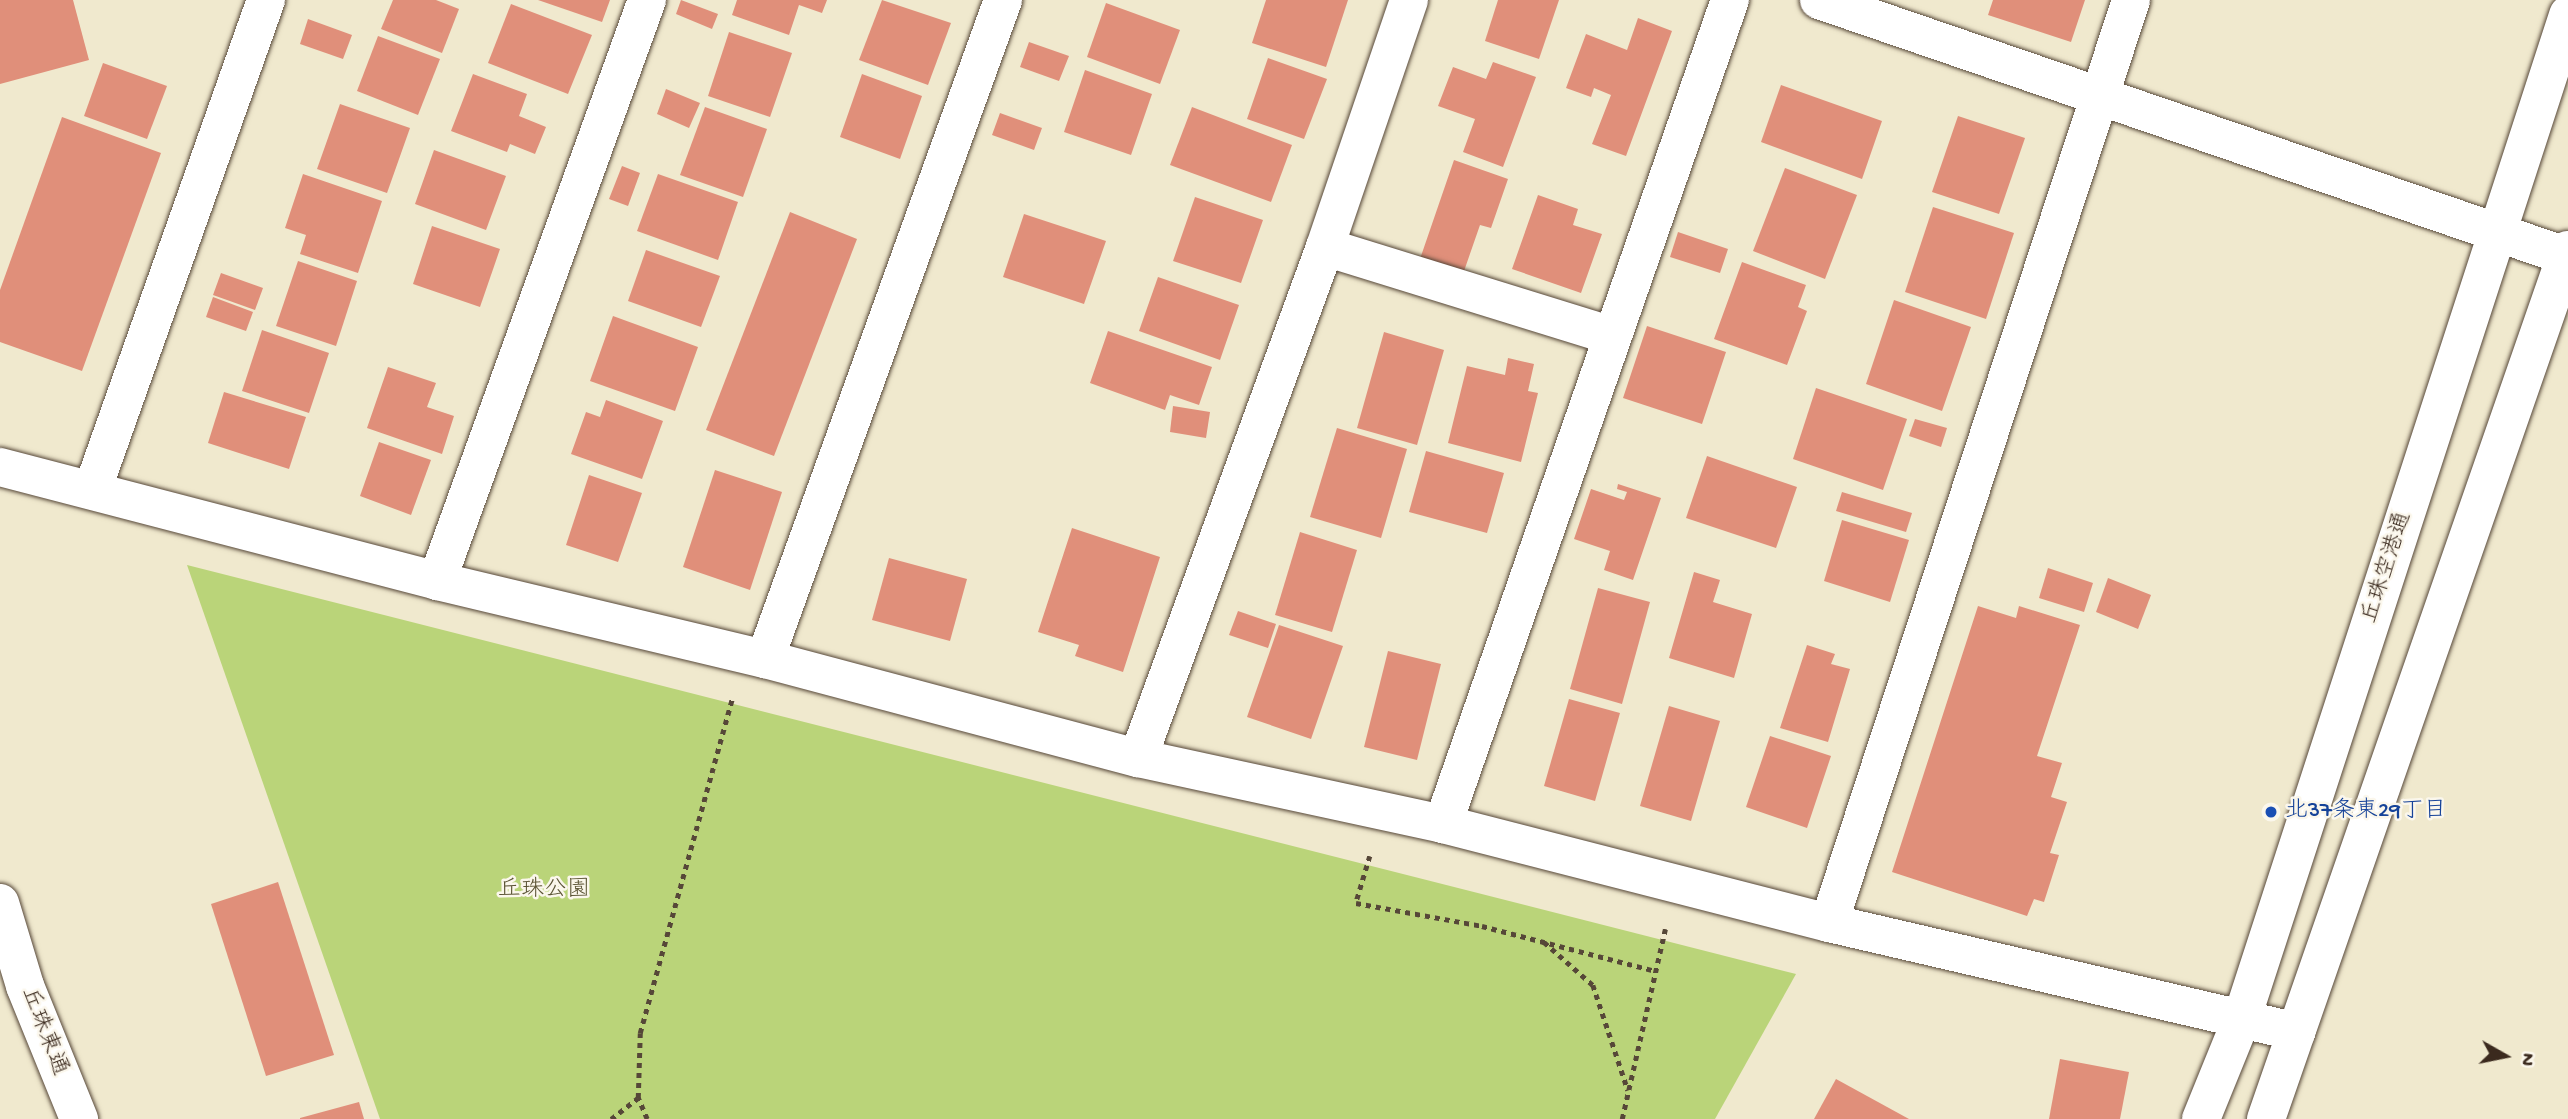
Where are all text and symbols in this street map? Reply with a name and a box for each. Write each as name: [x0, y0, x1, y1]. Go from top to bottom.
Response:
street label: 丘珠空港通: [2357, 509, 2419, 627]
place label: 北37条東29丁目: [2285, 798, 2447, 826]
marker: 北37条東29丁目: [2263, 804, 2279, 820]
park label: 丘珠公園: [498, 877, 590, 905]
street label: 丘珠東通: [14, 984, 72, 1080]
north arrow: [2470, 1021, 2540, 1091]
text: N: [2514, 1051, 2539, 1067]

